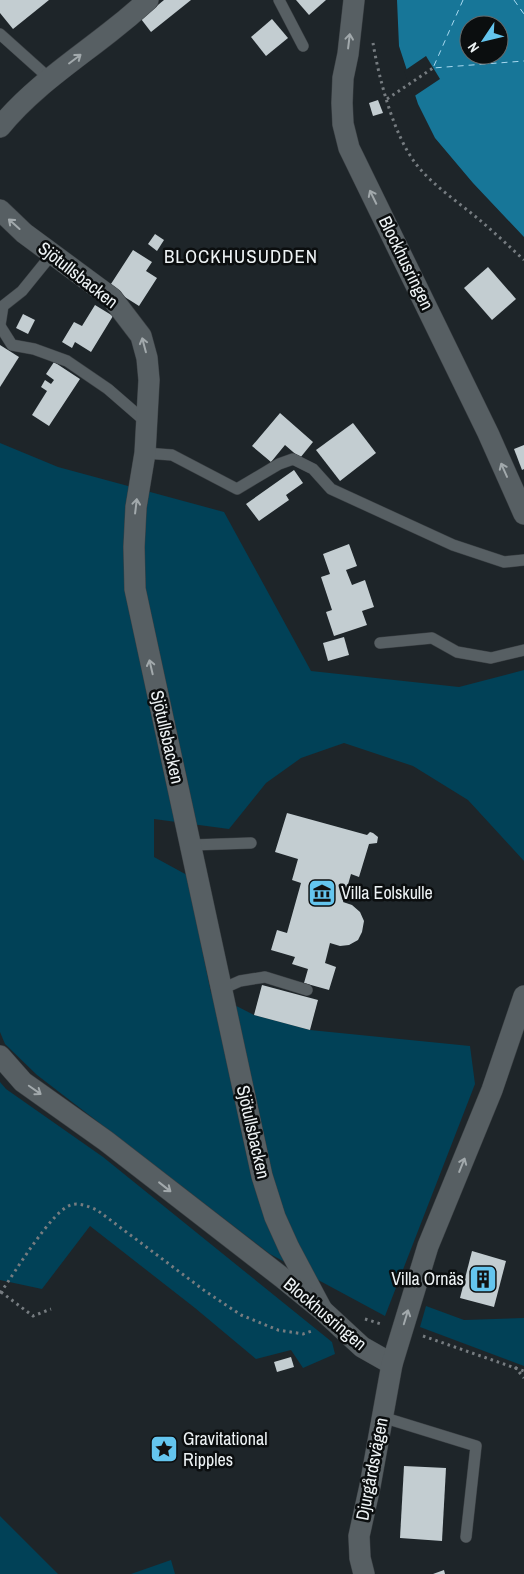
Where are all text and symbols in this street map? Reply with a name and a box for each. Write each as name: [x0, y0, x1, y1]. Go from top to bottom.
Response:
north arrow: [459, 15, 509, 65]
one-way arrow: [344, 34, 354, 50]
text: N: [464, 39, 483, 56]
one-way arrow: [68, 54, 82, 64]
one-way arrow: [368, 190, 378, 205]
street label: Blockhusringen: [373, 212, 440, 314]
one-way arrow: [8, 218, 21, 230]
street label: Sjötullsbacken: [33, 235, 124, 314]
district label: BLOCKHUSUDDEN: [164, 243, 318, 269]
one-way arrow: [138, 337, 148, 353]
one-way arrow: [499, 463, 509, 478]
one-way arrow: [131, 498, 141, 514]
one-way arrow: [146, 659, 155, 675]
street label: Sjötullsbacken: [145, 688, 190, 786]
museum icon: Villa Eolskulle: [307, 878, 337, 908]
place label: Villa Eolskulle: [341, 880, 433, 905]
street label: Sjötullsbacken: [231, 1083, 276, 1181]
one-way arrow: [27, 1085, 41, 1096]
one-way arrow: [457, 1158, 467, 1173]
one-way arrow: [158, 1182, 172, 1192]
building icon: Villa Ornäs: [468, 1264, 498, 1294]
place label: Villa Ornäs: [391, 1266, 464, 1291]
street label: Blockhusringen: [278, 1271, 372, 1356]
one-way arrow: [402, 1310, 412, 1326]
street label: Djurgårdsvägen: [349, 1415, 394, 1522]
place label: Gravitational Ripples: [183, 1426, 268, 1472]
place icon: Gravitational Ripples: [149, 1434, 179, 1464]

